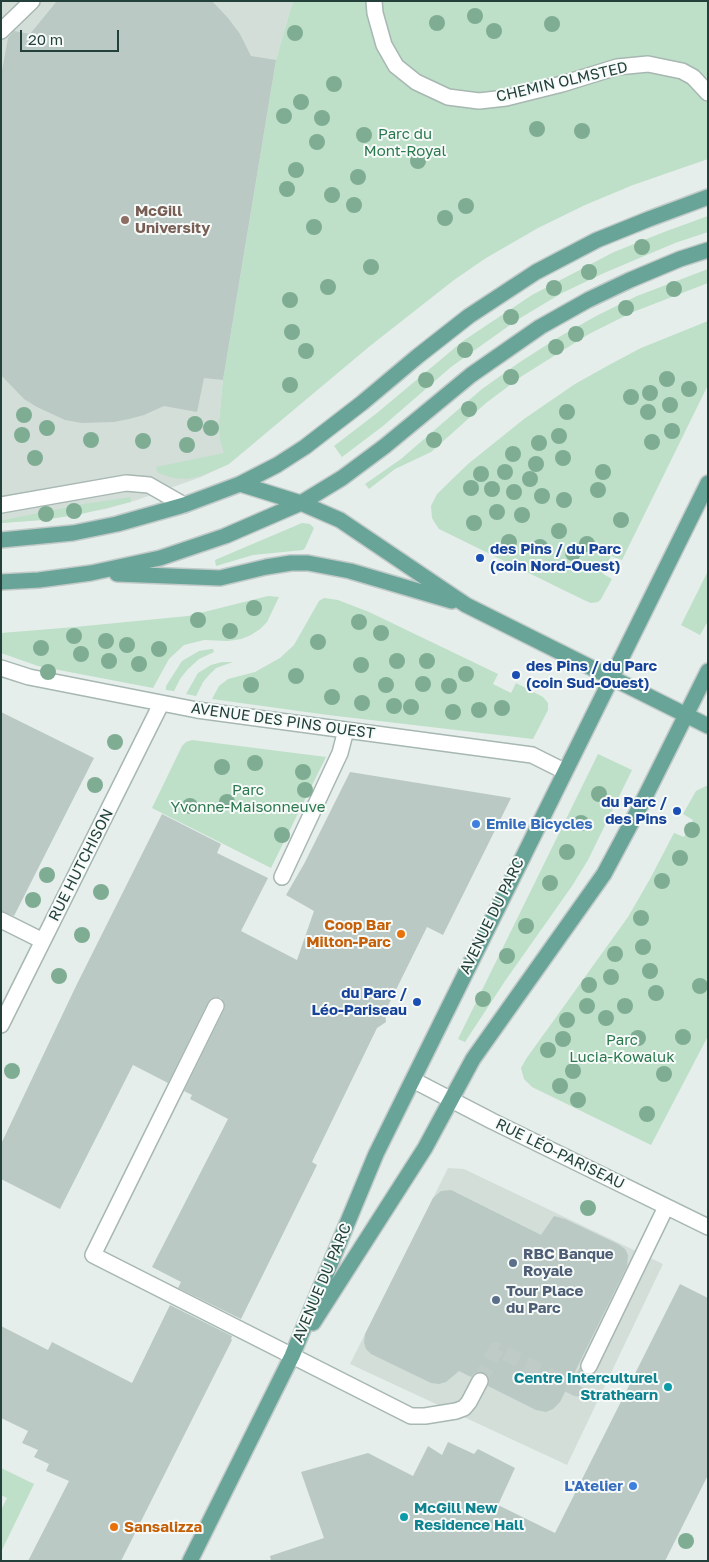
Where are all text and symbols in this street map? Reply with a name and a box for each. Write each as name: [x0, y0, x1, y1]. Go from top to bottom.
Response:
scale bar: [22, 20, 121, 52]
text: 20 m: [28, 30, 63, 48]
street label: CHEMIN OLMSTED: [494, 58, 630, 106]
park label: Parc du Mont-Royal: [364, 125, 446, 160]
place label: McGill University: [135, 202, 210, 237]
marker: McGill University: [119, 214, 131, 226]
place label: des Pins / du Parc (coin Nord-Ouest): [490, 540, 621, 575]
marker: des Pins / du Parc (coin Nord-Ouest): [474, 552, 486, 564]
place label: des Pins / du Parc (coin Sud-Ouest): [526, 657, 657, 692]
marker: des Pins / du Parc (coin Sud-Ouest): [510, 669, 522, 681]
street label: AVENUE DES PINS OUEST: [190, 699, 376, 743]
park label: Parc Yvonne-Maisonneuve: [171, 781, 325, 816]
place label: du Parc / des Pins: [601, 793, 667, 828]
marker: du Parc / des Pins: [671, 805, 683, 817]
street label: RUE HUTCHISON: [45, 806, 117, 924]
place label: Emile Bicycles: [486, 815, 593, 833]
marker: Emile Bicycles: [470, 818, 482, 830]
street label: AVENUE DU PARC: [456, 855, 528, 977]
place label: Coop Bar Milton-Parc: [306, 916, 391, 951]
marker: Coop Bar Milton-Parc: [395, 928, 407, 940]
place label: du Parc / Léo-Pariseau: [312, 984, 407, 1019]
marker: du Parc / Léo-Pariseau: [411, 996, 423, 1008]
park label: Parc Lucia-Kowaluk: [569, 1031, 675, 1066]
street label: RUE LÉO-PARISEAU: [493, 1115, 627, 1193]
street label: AVENUE DU PARC: [289, 1221, 355, 1345]
place label: RBC Banque Royale: [523, 1245, 614, 1280]
marker: RBC Banque Royale: [507, 1257, 519, 1269]
place label: Tour Place du Parc: [506, 1282, 583, 1317]
marker: Tour Place du Parc: [490, 1294, 502, 1306]
place label: Centre Interculturel Strathearn: [514, 1369, 658, 1404]
marker: Centre Interculturel Strathearn: [662, 1381, 674, 1393]
place label: L'Atelier: [564, 1477, 623, 1495]
marker: L'Atelier: [627, 1480, 639, 1492]
place label: McGill New Residence Hall: [414, 1499, 524, 1534]
marker: McGill New Residence Hall: [398, 1511, 410, 1523]
place label: Sansalizza: [124, 1518, 202, 1536]
marker: Sansalizza: [108, 1521, 120, 1533]

